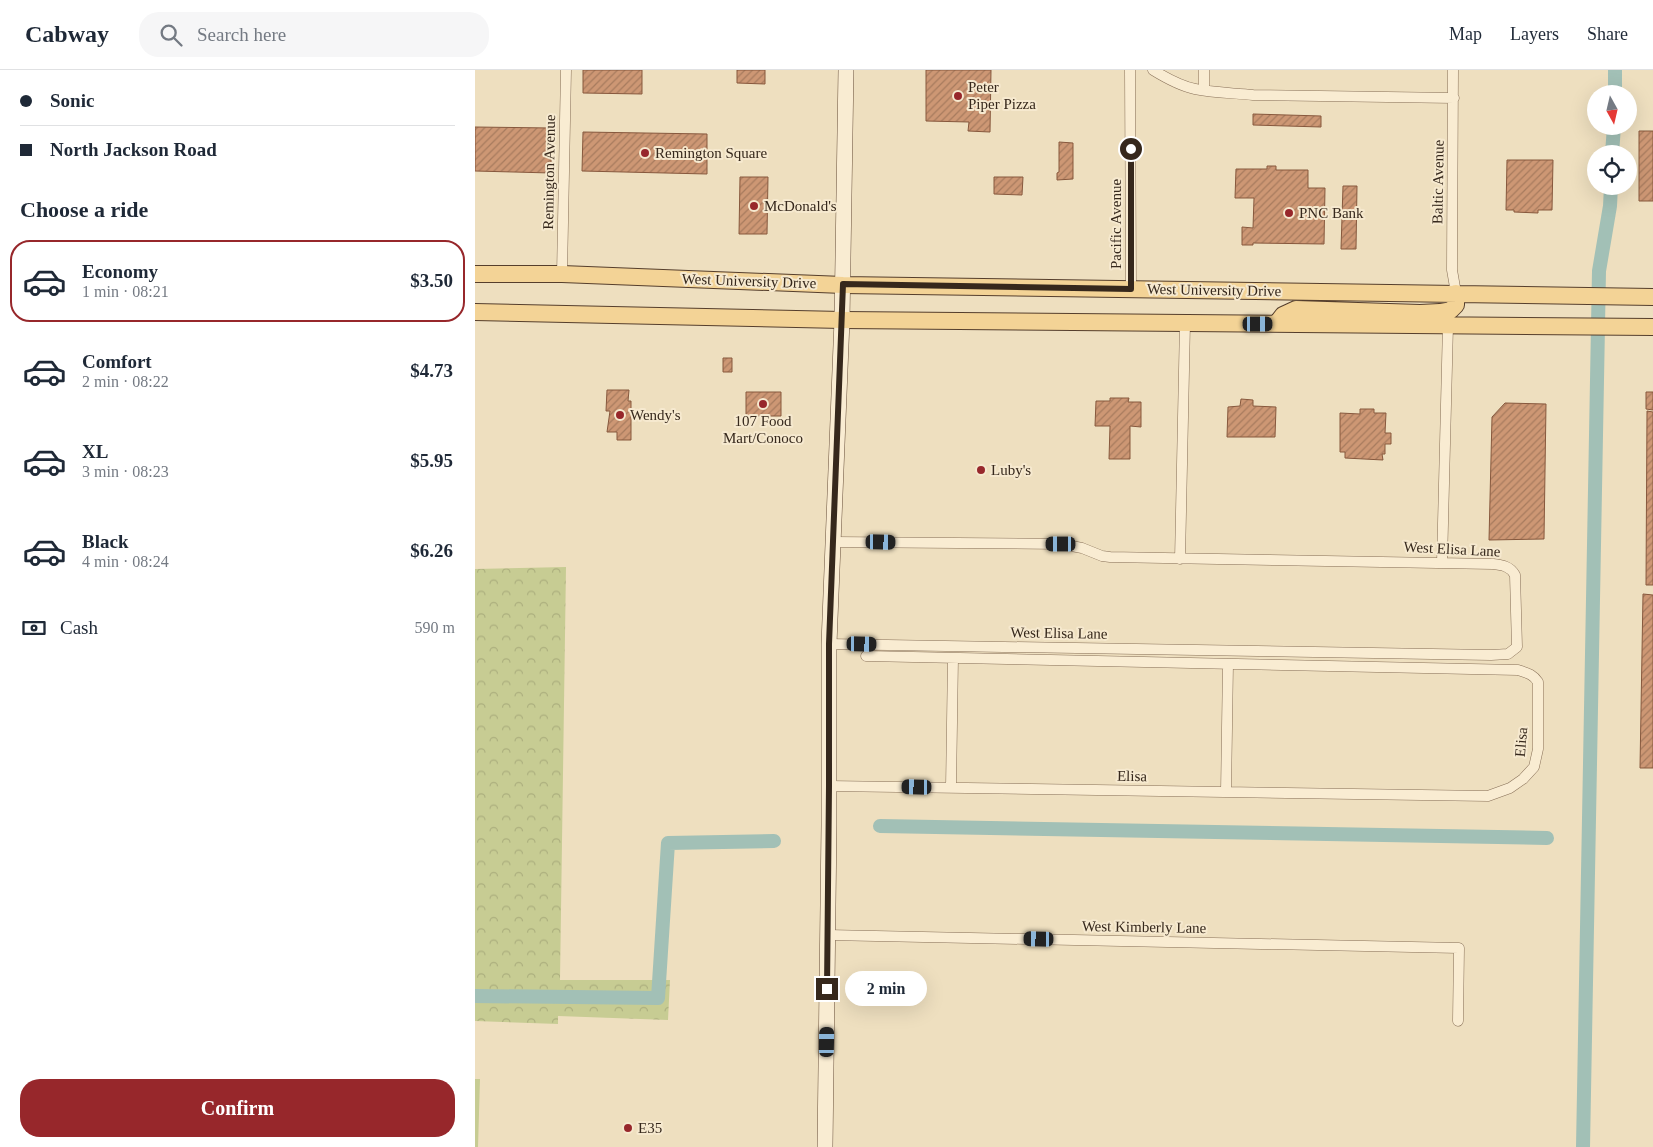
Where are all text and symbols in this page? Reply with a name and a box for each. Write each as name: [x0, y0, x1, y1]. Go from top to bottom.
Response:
search box: [139, 12, 489, 57]
text: Cabway: [25, 21, 109, 47]
icon: search: [157, 21, 185, 49]
text: Search here: [197, 24, 286, 45]
text: Map: [1449, 24, 1482, 44]
text: Layers: [1510, 24, 1559, 44]
text: Share: [1587, 24, 1628, 44]
place label: Peter Piper Pizza: [968, 79, 1036, 112]
north arrow: [1587, 85, 1637, 135]
map controls: [1587, 85, 1637, 195]
text: Sonic: [50, 90, 94, 111]
marker: Peter Piper Pizza: [952, 90, 964, 102]
street label: Remington Avenue: [540, 114, 558, 230]
route start: [1120, 138, 1142, 160]
text: North Jackson Road: [50, 139, 217, 160]
street label: Baltic Avenue: [1429, 139, 1447, 224]
place label: Remington Square: [655, 145, 767, 161]
button: locate: [1587, 145, 1637, 195]
marker: Remington Square: [639, 147, 651, 159]
street label: Pacific Avenue: [1108, 179, 1124, 269]
text: Choose a ride: [20, 197, 148, 222]
place label: McDonald's: [764, 198, 837, 214]
marker: McDonald's: [748, 200, 760, 212]
place label: PNC Bank: [1299, 205, 1364, 221]
marker: PNC Bank: [1283, 207, 1295, 219]
icon: car: [22, 259, 67, 304]
text: Economy: [82, 261, 158, 282]
text: $3.50: [410, 270, 453, 291]
street label: West University Drive: [681, 271, 817, 291]
street label: West University Drive: [1147, 281, 1282, 299]
text: 1 min · 08:21: [82, 283, 169, 300]
car: [1243, 317, 1273, 332]
icon: car: [22, 349, 67, 394]
text: Comfort: [82, 351, 152, 372]
text: $4.73: [410, 360, 453, 381]
text: 2 min · 08:22: [82, 373, 169, 390]
marker: 107 Food Mart/Conoco: [757, 398, 769, 410]
place label: Wendy's: [630, 407, 681, 423]
marker: Wendy's: [614, 409, 626, 421]
place label: 107 Food Mart/Conoco: [723, 413, 803, 446]
icon: car: [22, 439, 67, 484]
text: XL: [82, 441, 108, 462]
text: $5.95: [410, 450, 453, 471]
place label: Luby's: [991, 462, 1031, 478]
text: 3 min · 08:23: [82, 463, 169, 480]
marker: Luby's: [975, 464, 987, 476]
icon: car: [22, 529, 67, 574]
text: Black: [82, 531, 128, 552]
car: [865, 534, 896, 550]
car: [1046, 537, 1076, 552]
street label: West Elisa Lane: [1403, 538, 1501, 560]
text: $6.26: [410, 540, 453, 561]
text: 4 min · 08:24: [82, 553, 169, 570]
icon: cash: [20, 614, 48, 642]
text: Cash: [60, 617, 98, 638]
text: 590 m: [415, 619, 455, 636]
street label: West Elisa Lane: [1010, 624, 1108, 642]
car: [846, 636, 877, 652]
street label: Elisa: [1512, 726, 1530, 758]
street label: Elisa: [1117, 768, 1147, 784]
car: [901, 779, 932, 795]
street label: West Kimberly Lane: [1082, 918, 1207, 936]
car: [1023, 931, 1054, 947]
callout: 2 min: [845, 972, 927, 1006]
route end: [816, 978, 838, 1000]
text: 2 min: [867, 980, 905, 997]
car: [819, 1027, 834, 1057]
button: Confirm: [20, 1079, 455, 1137]
place label: E35: [638, 1120, 662, 1136]
marker: E35: [622, 1122, 634, 1134]

